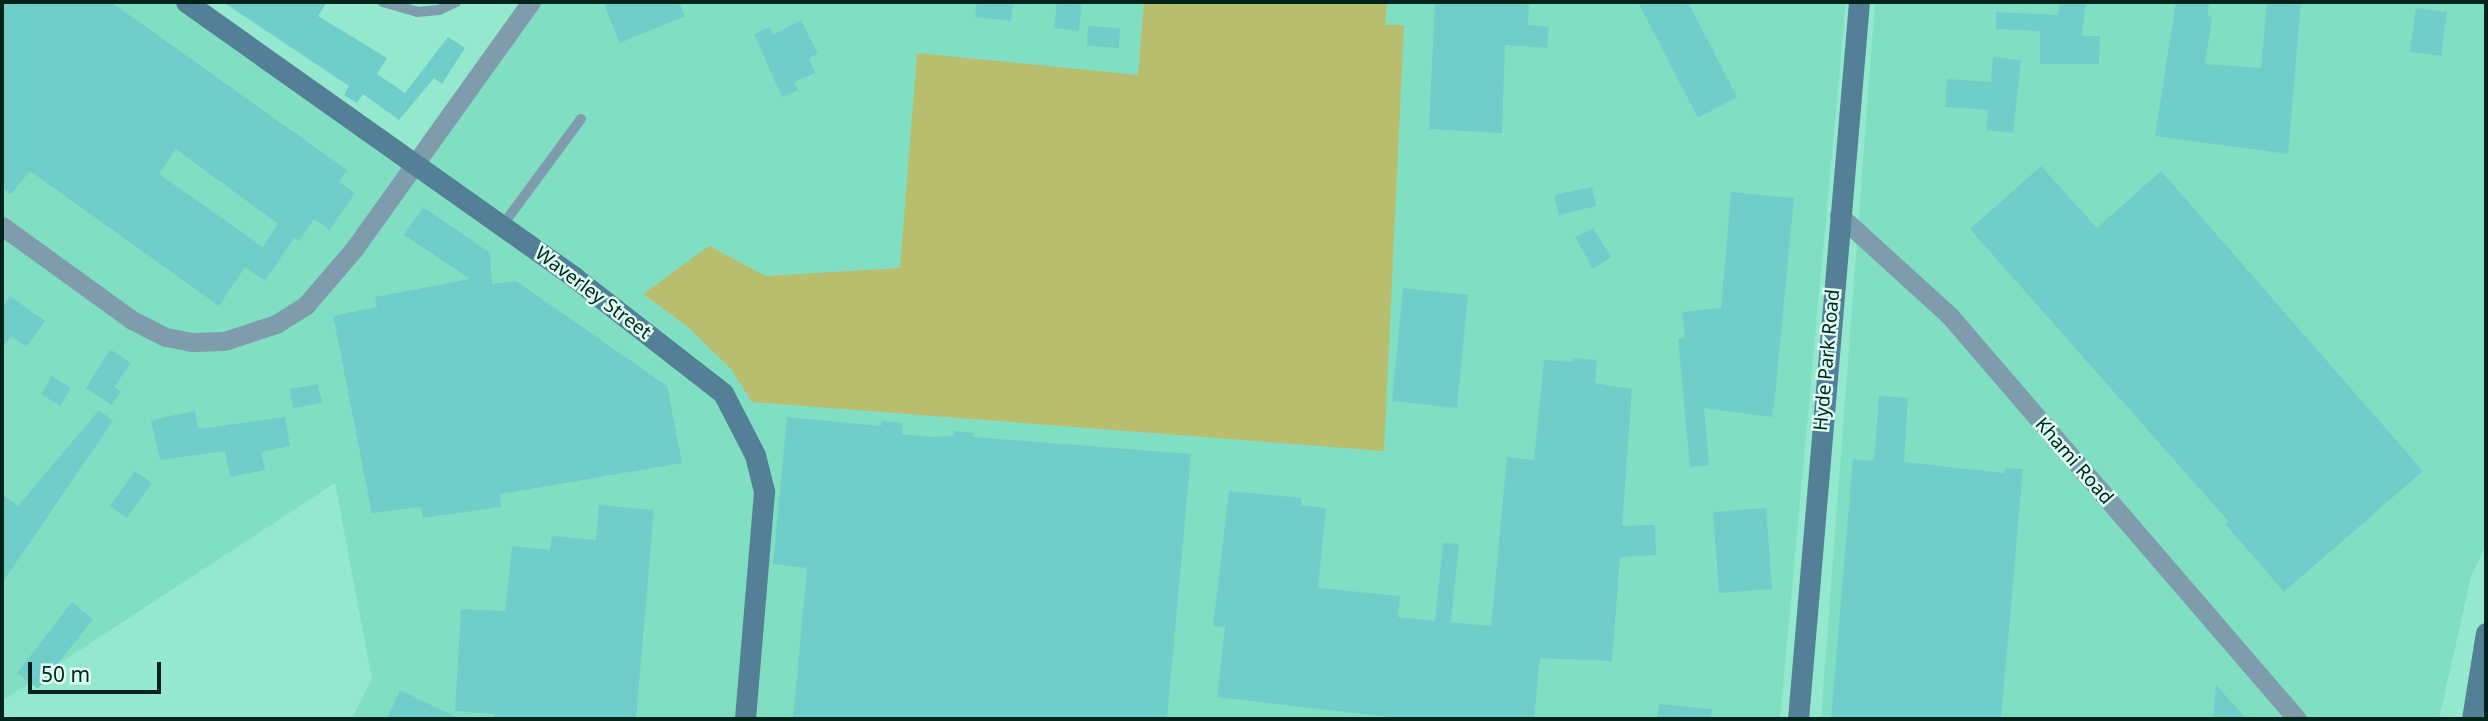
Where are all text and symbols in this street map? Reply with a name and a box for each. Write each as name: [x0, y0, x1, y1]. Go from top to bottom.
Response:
street label: Waverley Street: [531, 242, 655, 344]
street label: Hyde Park Road: [1809, 288, 1845, 432]
street label: Khami Road: [2030, 413, 2118, 509]
scale bar: [32, 648, 164, 692]
text: 50 m: [41, 660, 90, 688]

